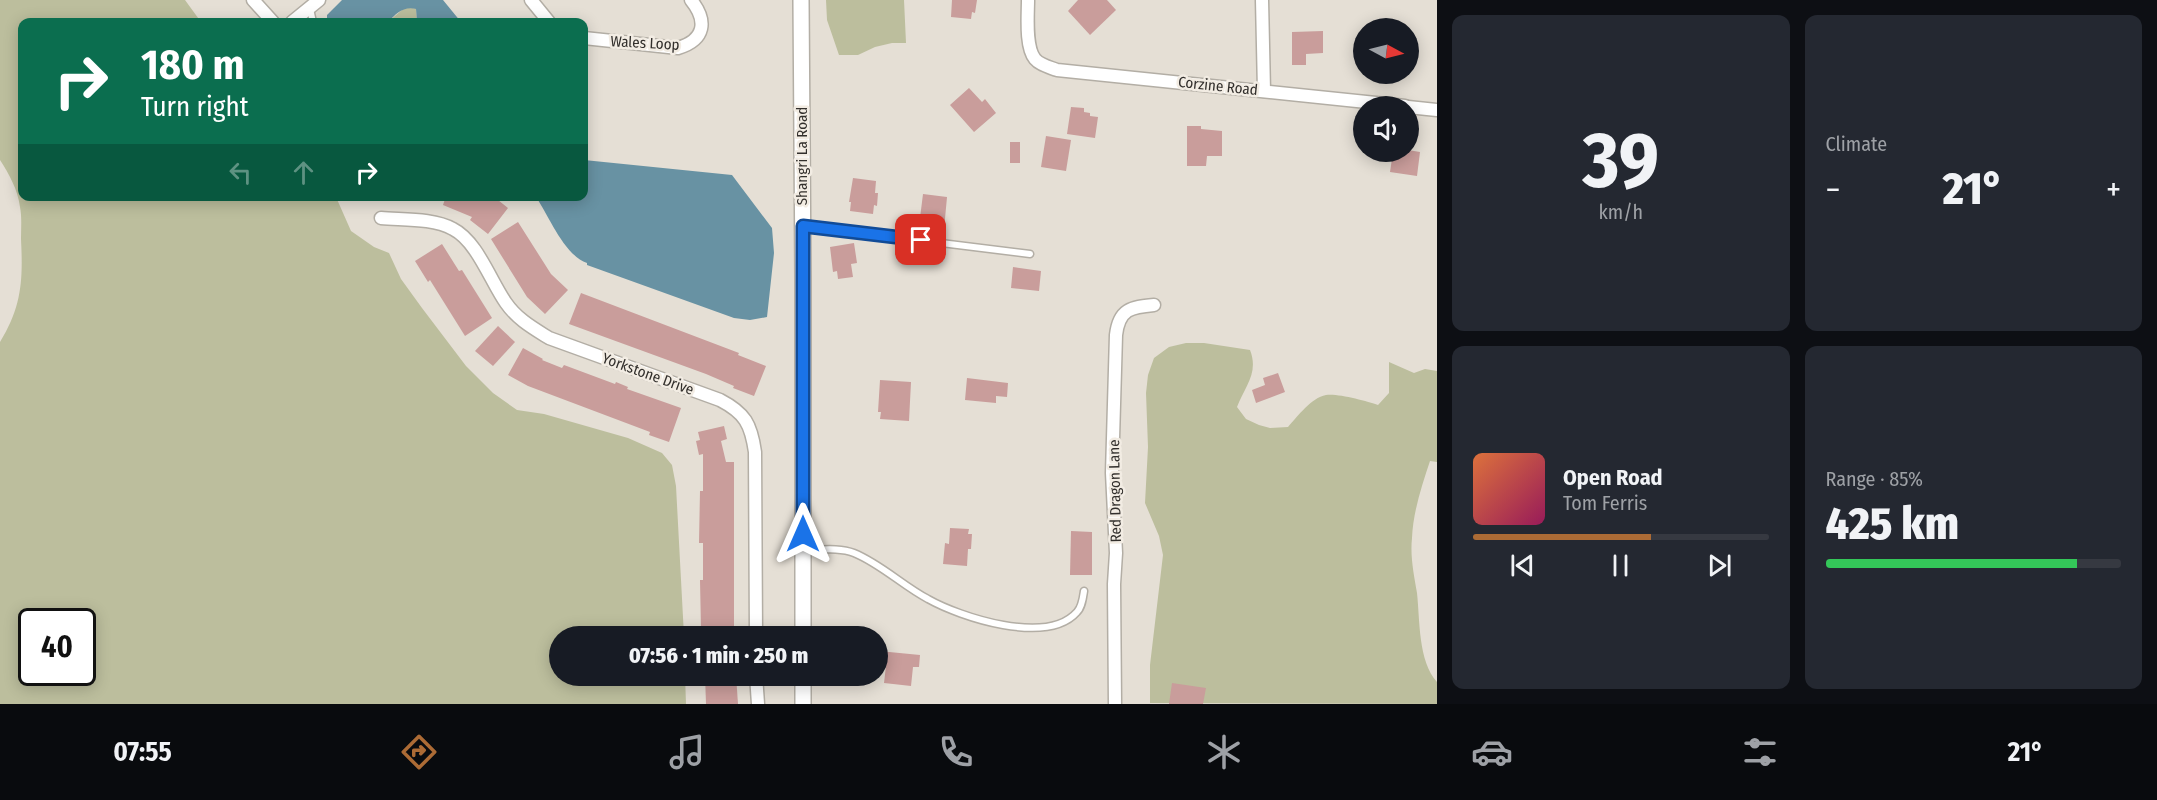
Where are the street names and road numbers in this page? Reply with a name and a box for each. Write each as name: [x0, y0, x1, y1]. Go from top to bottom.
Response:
street label: Wales Loop: [610, 32, 680, 54]
street label: Corzine Road: [1177, 73, 1259, 99]
street label: Shangri La Road: [793, 107, 811, 205]
street label: Yorkstone Drive: [600, 349, 696, 399]
street label: Red Dragon Lane: [1105, 439, 1125, 543]

